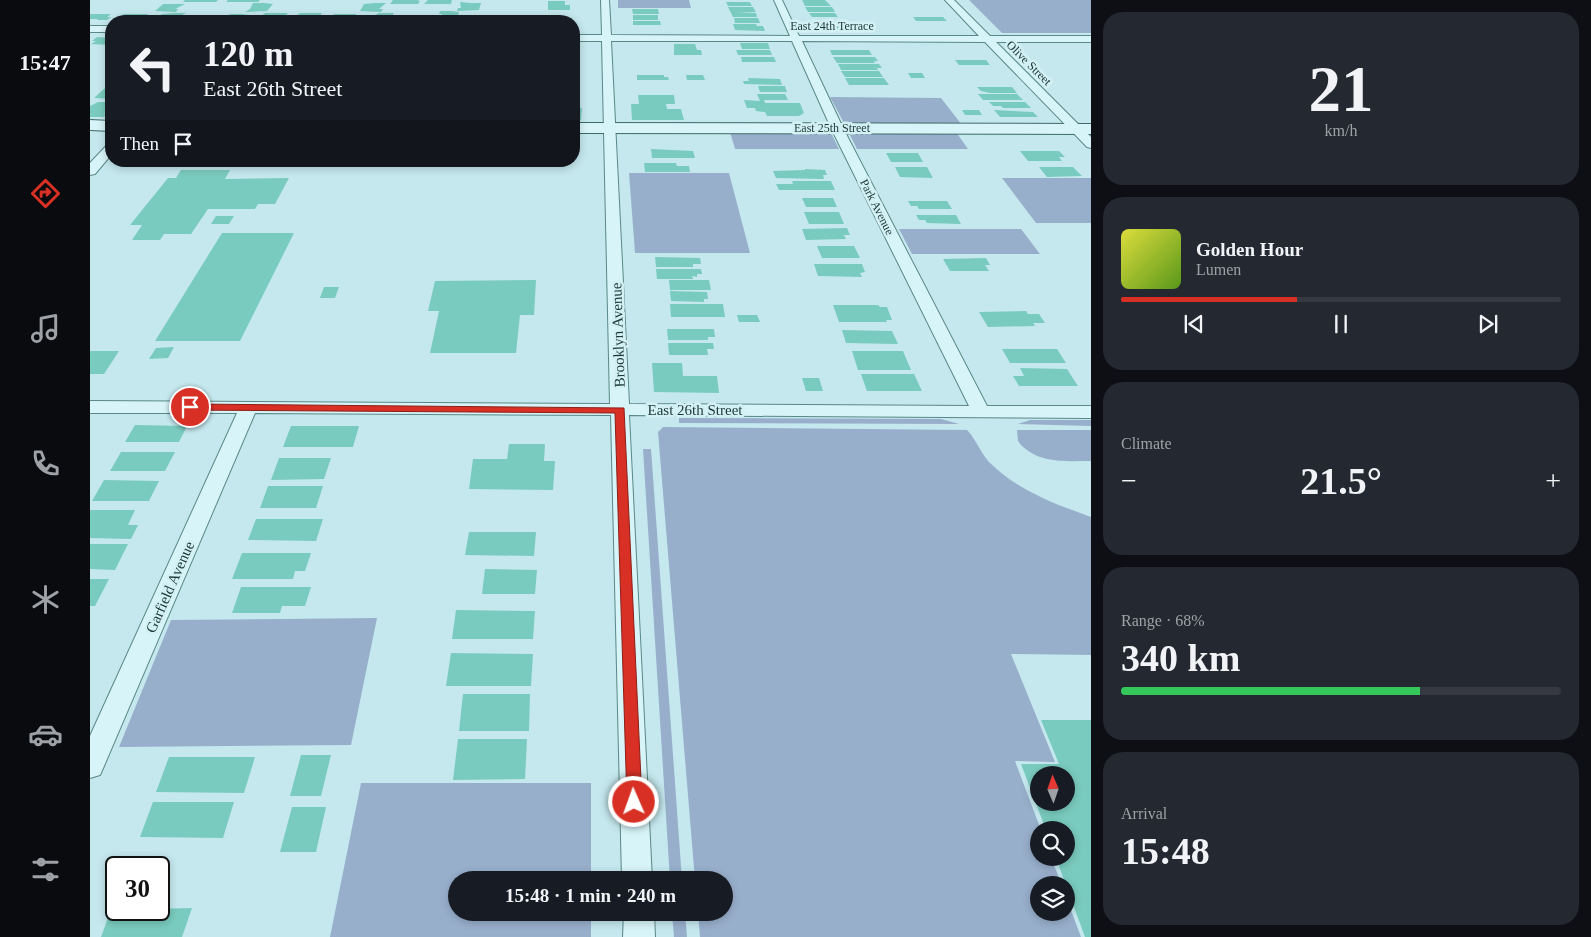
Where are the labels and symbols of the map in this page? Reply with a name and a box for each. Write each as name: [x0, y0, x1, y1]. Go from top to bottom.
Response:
street label: East 24th Terrace: [790, 19, 874, 33]
street label: Olive Street: [1004, 38, 1055, 89]
street label: East 25th Street: [794, 121, 871, 135]
street label: Park Avenue: [857, 177, 897, 237]
street label: Brooklyn Avenue: [608, 282, 628, 388]
pin: [169, 386, 211, 428]
street label: East 26th Street: [648, 402, 743, 418]
street label: Garfield Avenue: [143, 538, 197, 635]
north arrow: [1030, 766, 1075, 811]
position arrow: [607, 775, 659, 827]
speed limit sign: 30: [105, 856, 170, 921]

